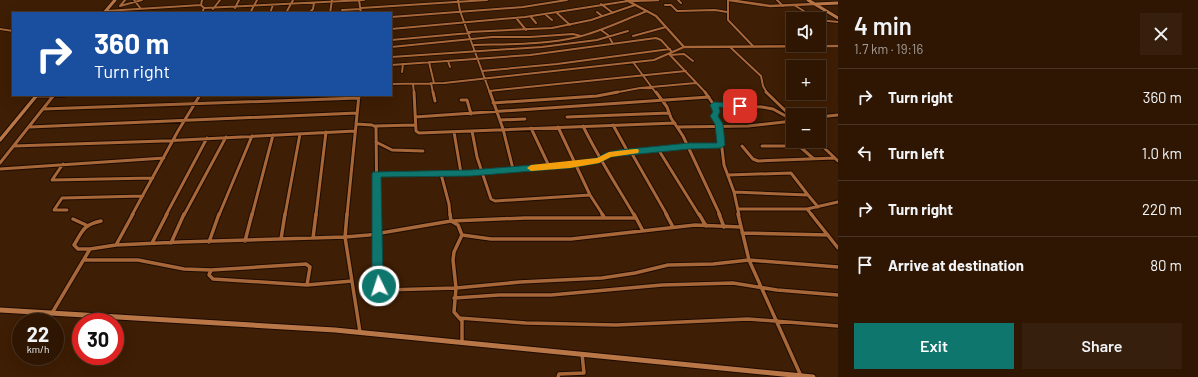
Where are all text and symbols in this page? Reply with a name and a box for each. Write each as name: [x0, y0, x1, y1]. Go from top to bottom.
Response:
text: 4 min: [854, 11, 912, 40]
map controls: [786, 12, 826, 148]
button: sound: [786, 12, 826, 52]
button: close: [1140, 13, 1182, 55]
text: 360 m: [94, 26, 169, 60]
icon: right: [28, 28, 80, 80]
text: 1.7 km · 19:16: [854, 41, 923, 57]
text: Turn right: [94, 60, 170, 82]
button: +: [786, 60, 826, 100]
icon: right: [854, 86, 876, 108]
text: Turn right: [888, 88, 953, 106]
text: 360 m: [1143, 88, 1182, 106]
pin: [723, 89, 757, 123]
icon: arrive: [729, 95, 751, 117]
button: −: [786, 108, 826, 148]
icon: left: [854, 142, 876, 164]
text: Turn left: [888, 144, 944, 162]
text: 1.0 km: [1142, 144, 1182, 162]
icon: right: [854, 198, 876, 220]
text: Turn right: [888, 200, 953, 218]
text: 220 m: [1142, 200, 1182, 218]
icon: arrive: [854, 254, 876, 276]
text: Arrive at destination: [888, 256, 1024, 274]
text: 80 m: [1150, 256, 1182, 274]
position arrow: [358, 265, 400, 307]
speed limit sign: 30: [72, 313, 124, 365]
text: 22: [27, 322, 49, 346]
button: Exit: [854, 323, 1014, 369]
button: Share: [1022, 323, 1182, 369]
text: km/h: [27, 343, 49, 355]

